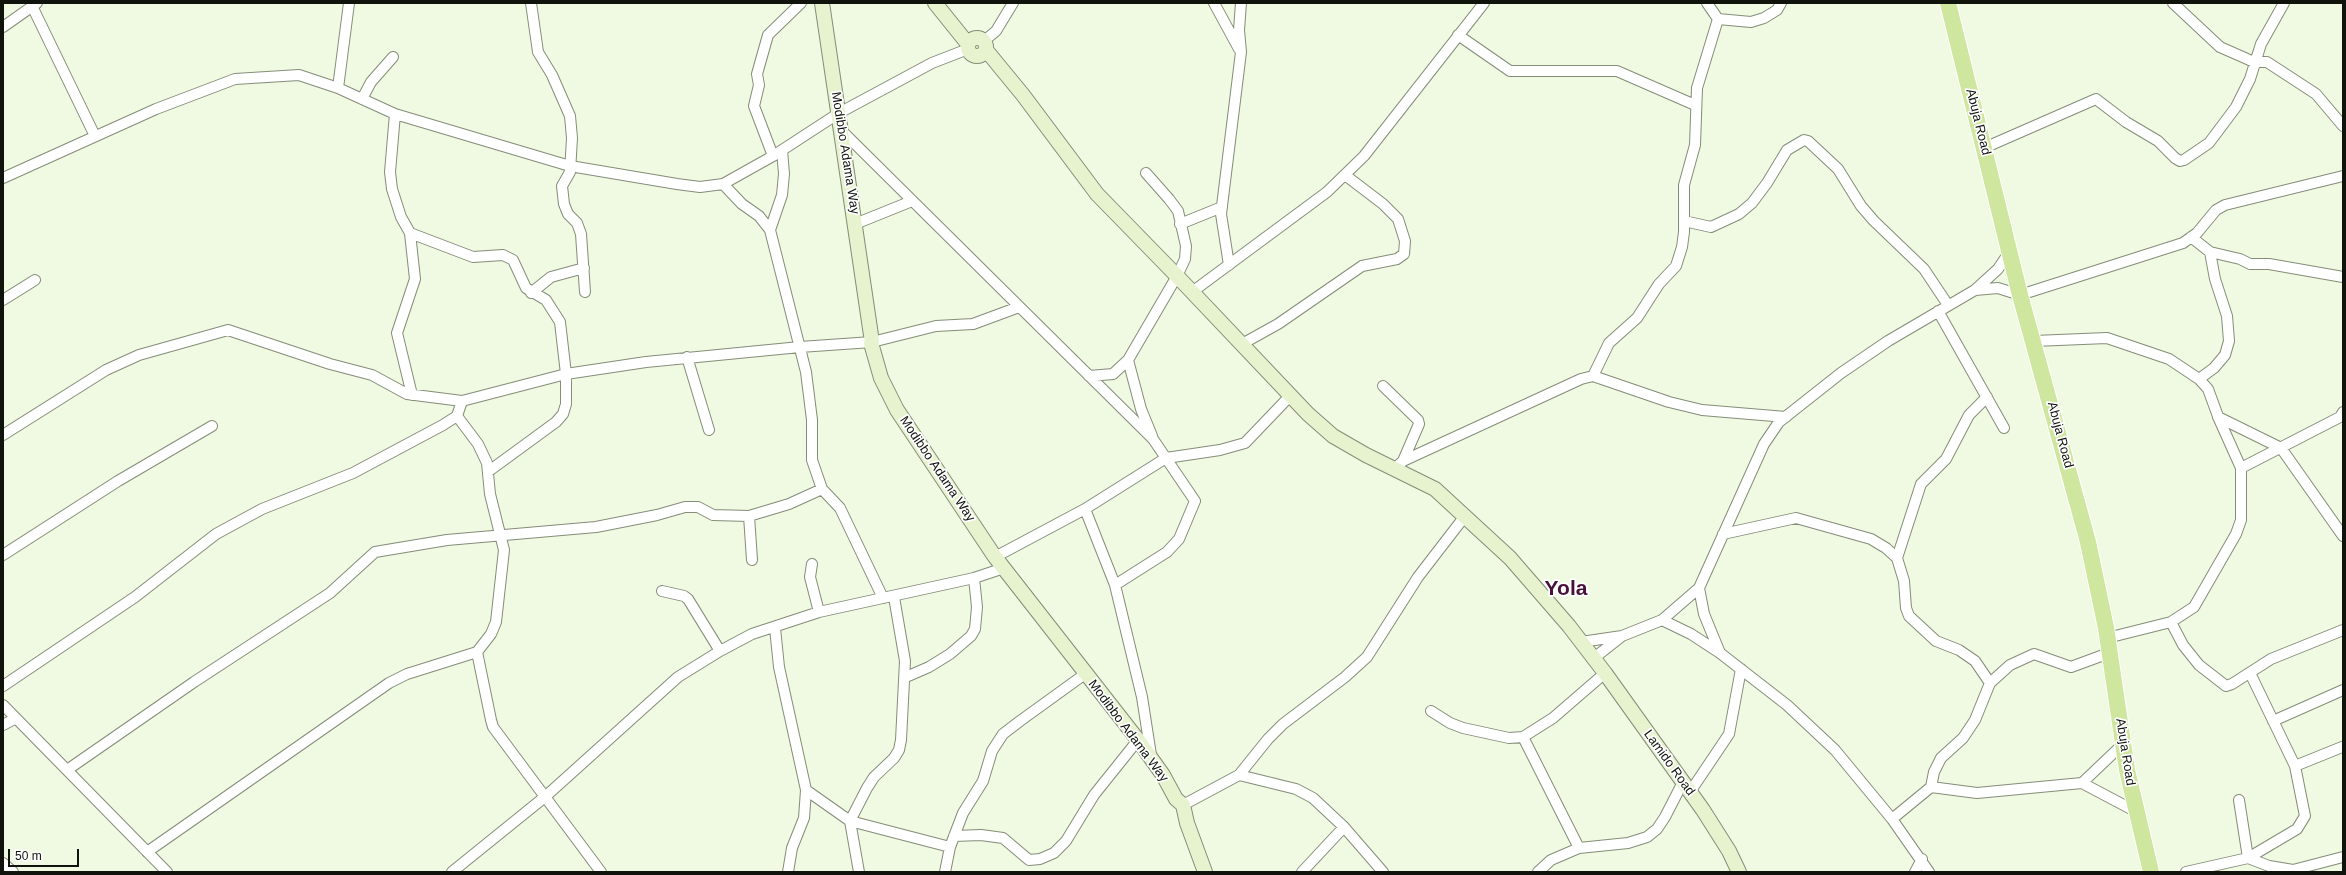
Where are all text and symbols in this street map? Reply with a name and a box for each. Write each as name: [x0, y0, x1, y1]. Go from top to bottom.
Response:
street label: Abuja Road: [1962, 87, 1994, 157]
street label: Modibbo Adama Way: [828, 91, 862, 215]
street label: Abuja Road: [2044, 400, 2076, 470]
street label: Modibbo Adama Way: [896, 413, 978, 525]
district label: Yola: [1545, 576, 1587, 602]
street label: Modibbo Adama Way: [1085, 677, 1171, 785]
street label: Abuja Road: [2112, 717, 2138, 787]
street label: Lamido Road: [1640, 727, 1698, 799]
scale bar: [10, 841, 81, 867]
text: 50 m: [15, 849, 42, 863]

